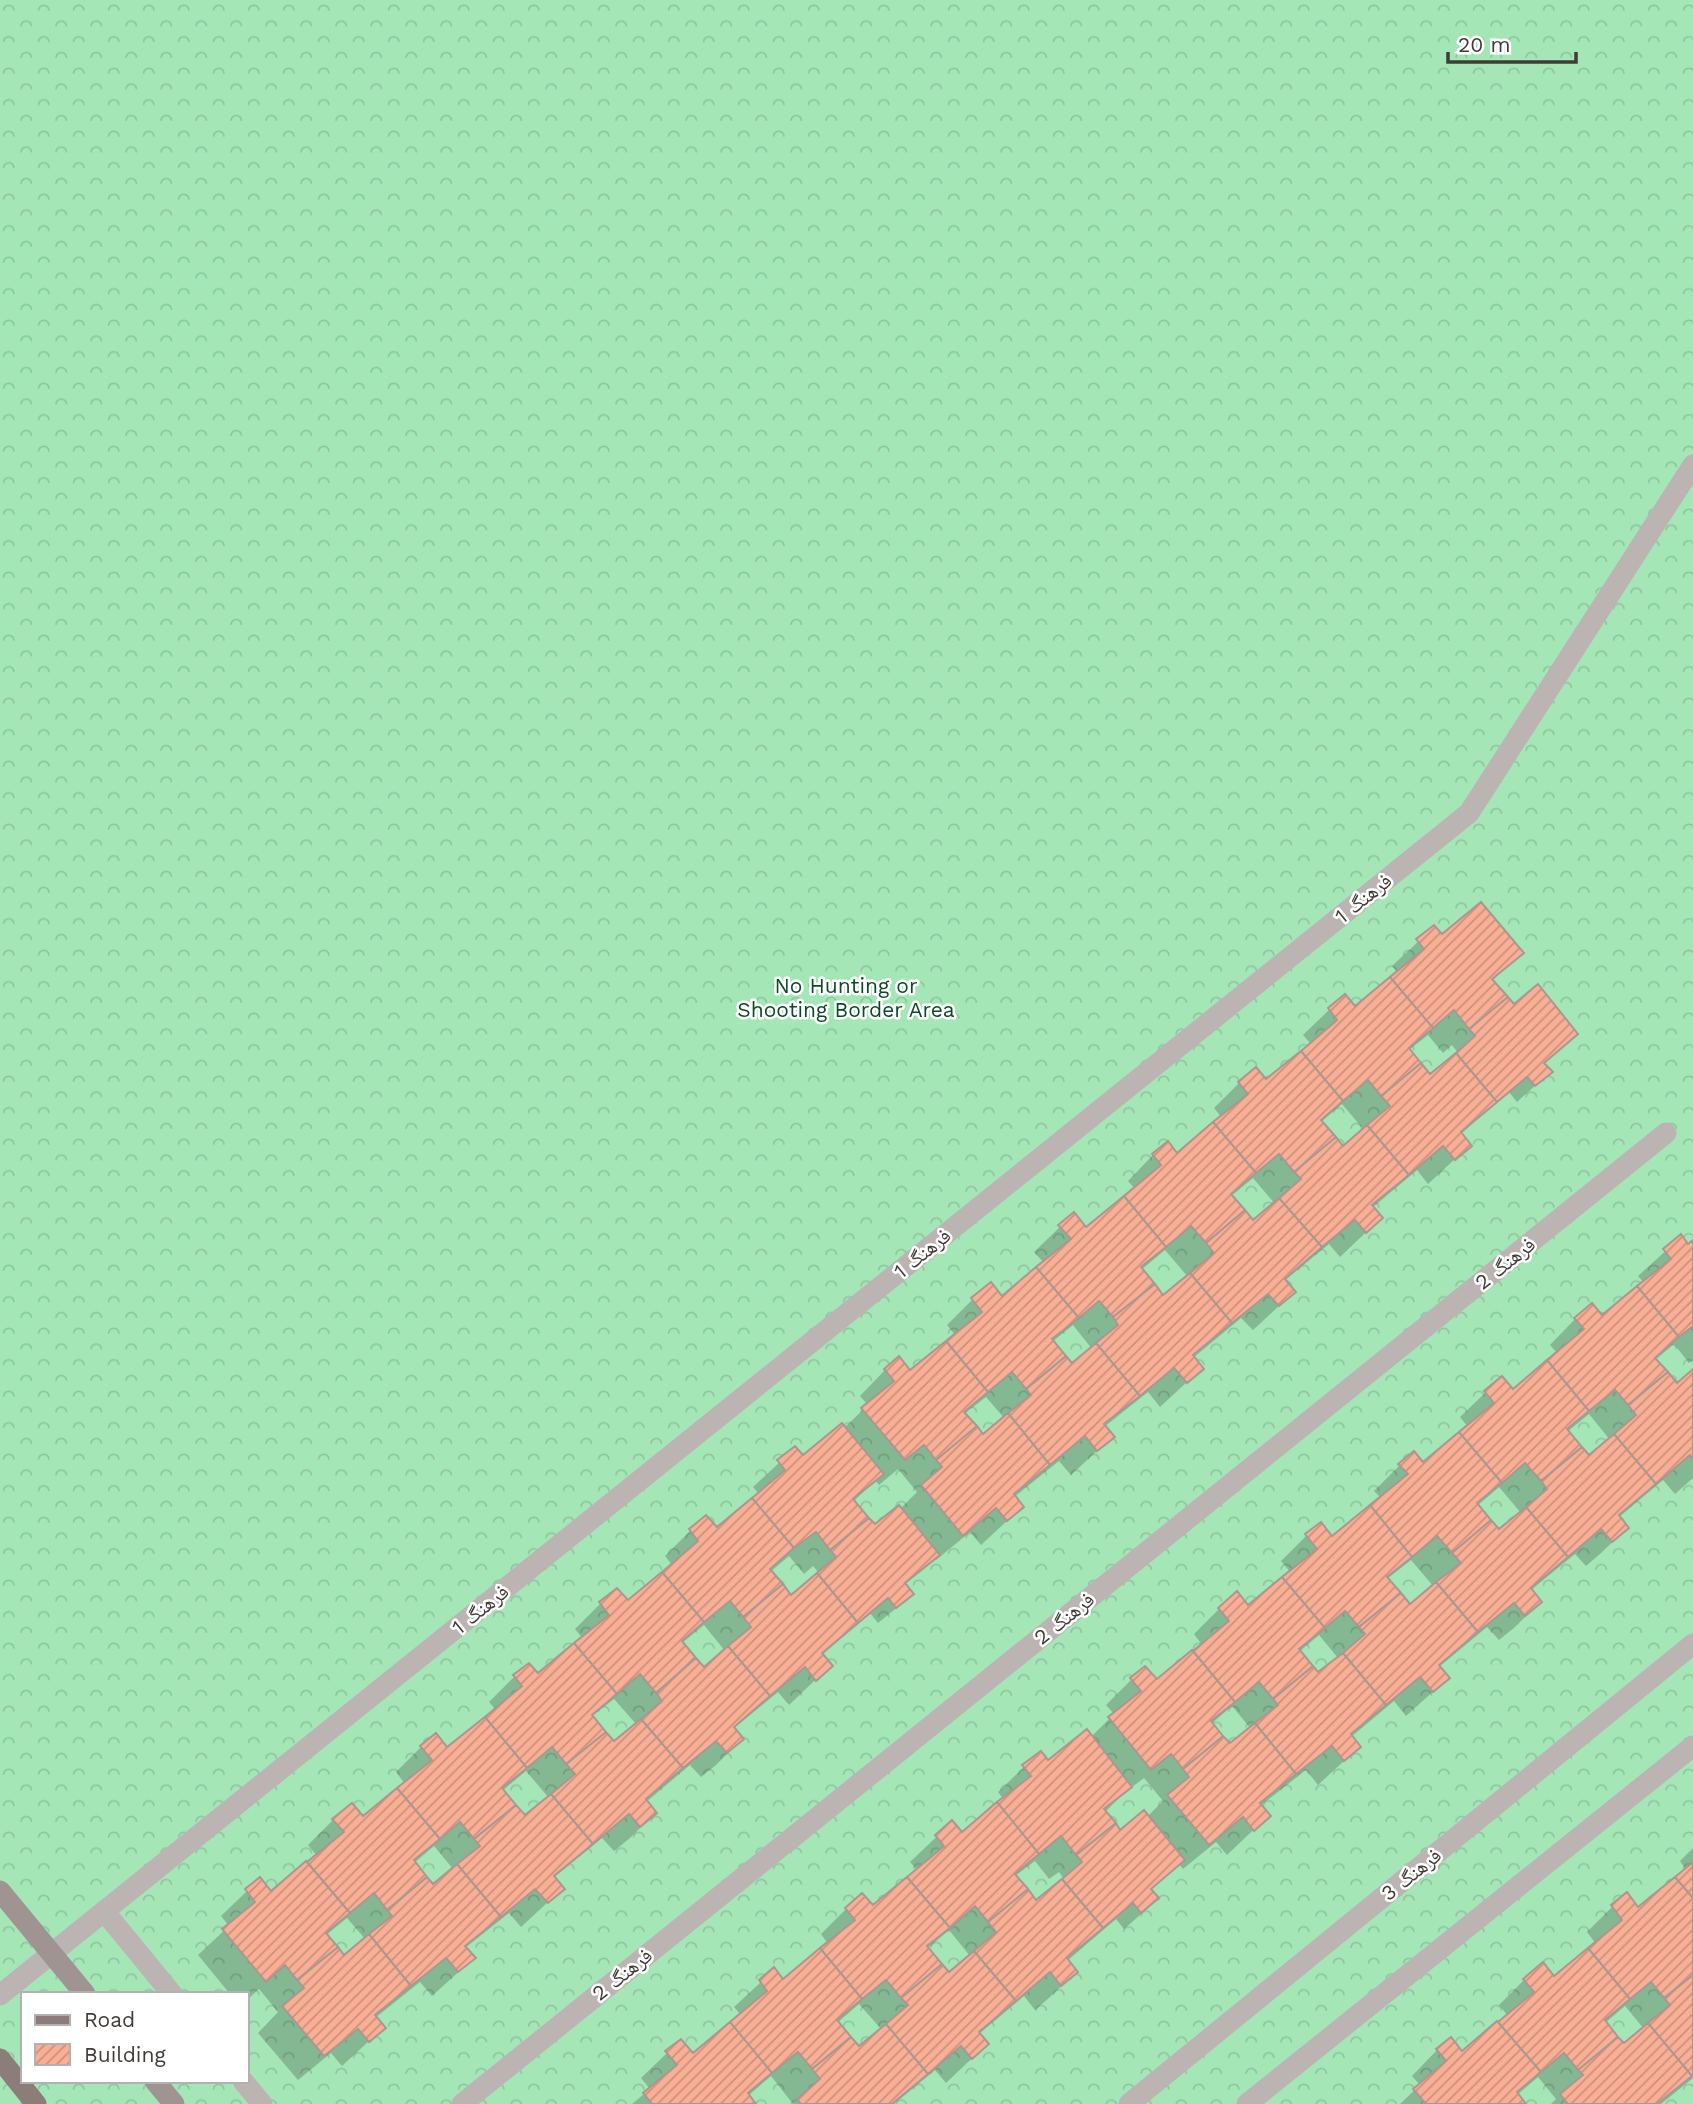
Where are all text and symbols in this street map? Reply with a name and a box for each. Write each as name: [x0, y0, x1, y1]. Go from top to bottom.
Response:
scale bar: [1448, 21, 1576, 65]
text: 20 m: [1458, 32, 1510, 57]
street label: فرهنگ 1: [1330, 868, 1396, 928]
park label: No Hunting or Shooting Border Area: [737, 973, 955, 1022]
street label: فرهنگ 1: [889, 1223, 955, 1283]
street label: فرهنگ 2: [1470, 1231, 1540, 1295]
street label: فرهنگ 1: [447, 1579, 513, 1639]
street label: فرهنگ 2: [1029, 1586, 1099, 1650]
street label: فرهنگ 3: [1376, 1842, 1446, 1906]
street label: فرهنگ 2: [587, 1942, 657, 2006]
legend: [21, 1992, 248, 2083]
text: Road: [84, 2007, 135, 2032]
text: Building: [84, 2042, 166, 2067]

